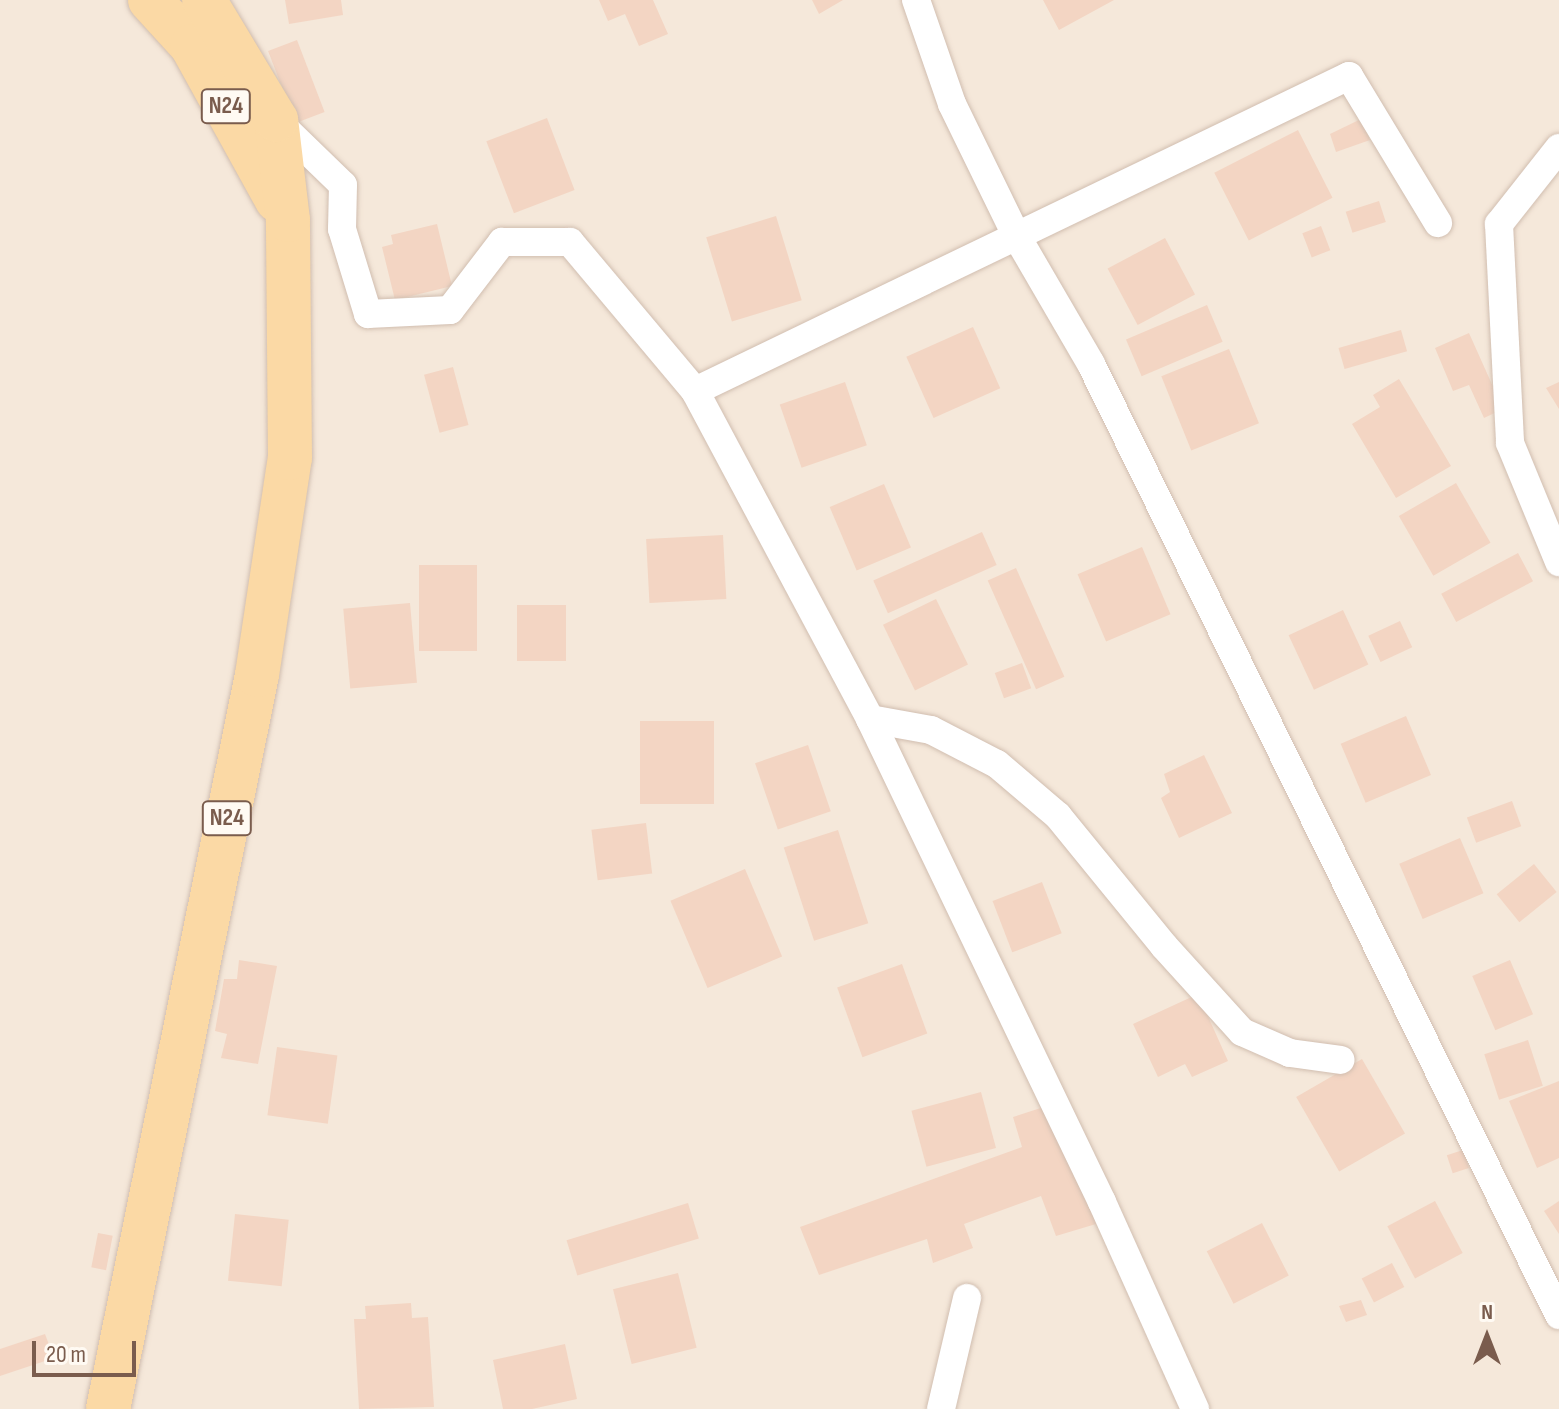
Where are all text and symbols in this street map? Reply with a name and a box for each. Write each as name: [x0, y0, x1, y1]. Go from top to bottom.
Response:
road number: N24: [200, 86, 252, 126]
road number: N24: [201, 798, 253, 838]
north arrow: [1447, 1297, 1527, 1377]
text: N: [1481, 1299, 1493, 1326]
scale bar: [36, 1325, 140, 1375]
text: 20 m: [46, 1340, 86, 1369]

